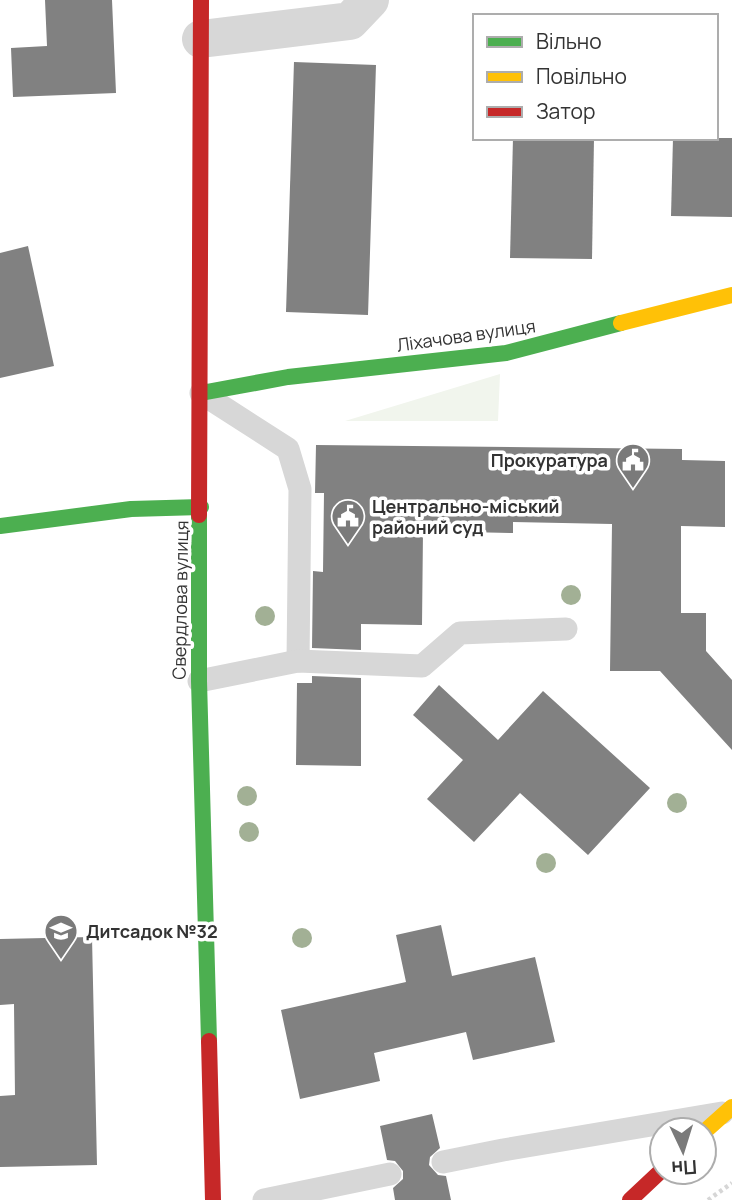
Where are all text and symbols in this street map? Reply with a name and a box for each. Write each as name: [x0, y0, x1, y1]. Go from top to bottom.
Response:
legend: [473, 14, 718, 140]
text: Вільно: [536, 27, 602, 55]
text: Повільно: [536, 62, 627, 90]
text: Затор: [536, 97, 595, 125]
street label: Ліхачова вулиця: [395, 313, 537, 357]
public building icon: Прокуратура: [614, 441, 652, 490]
place label: Прокуратура: [491, 448, 608, 472]
place label: Центрально-міський районий суд: [372, 494, 560, 539]
public building icon: Центрально-міський районий суд: [329, 497, 367, 546]
street label: Свердлова вулиця: [167, 520, 193, 680]
school or university icon: Дитсадок №32: [42, 912, 80, 961]
place label: Дитсадок №32: [86, 919, 218, 943]
north arrow: [648, 1116, 718, 1186]
text: Пн: [671, 1154, 698, 1182]

